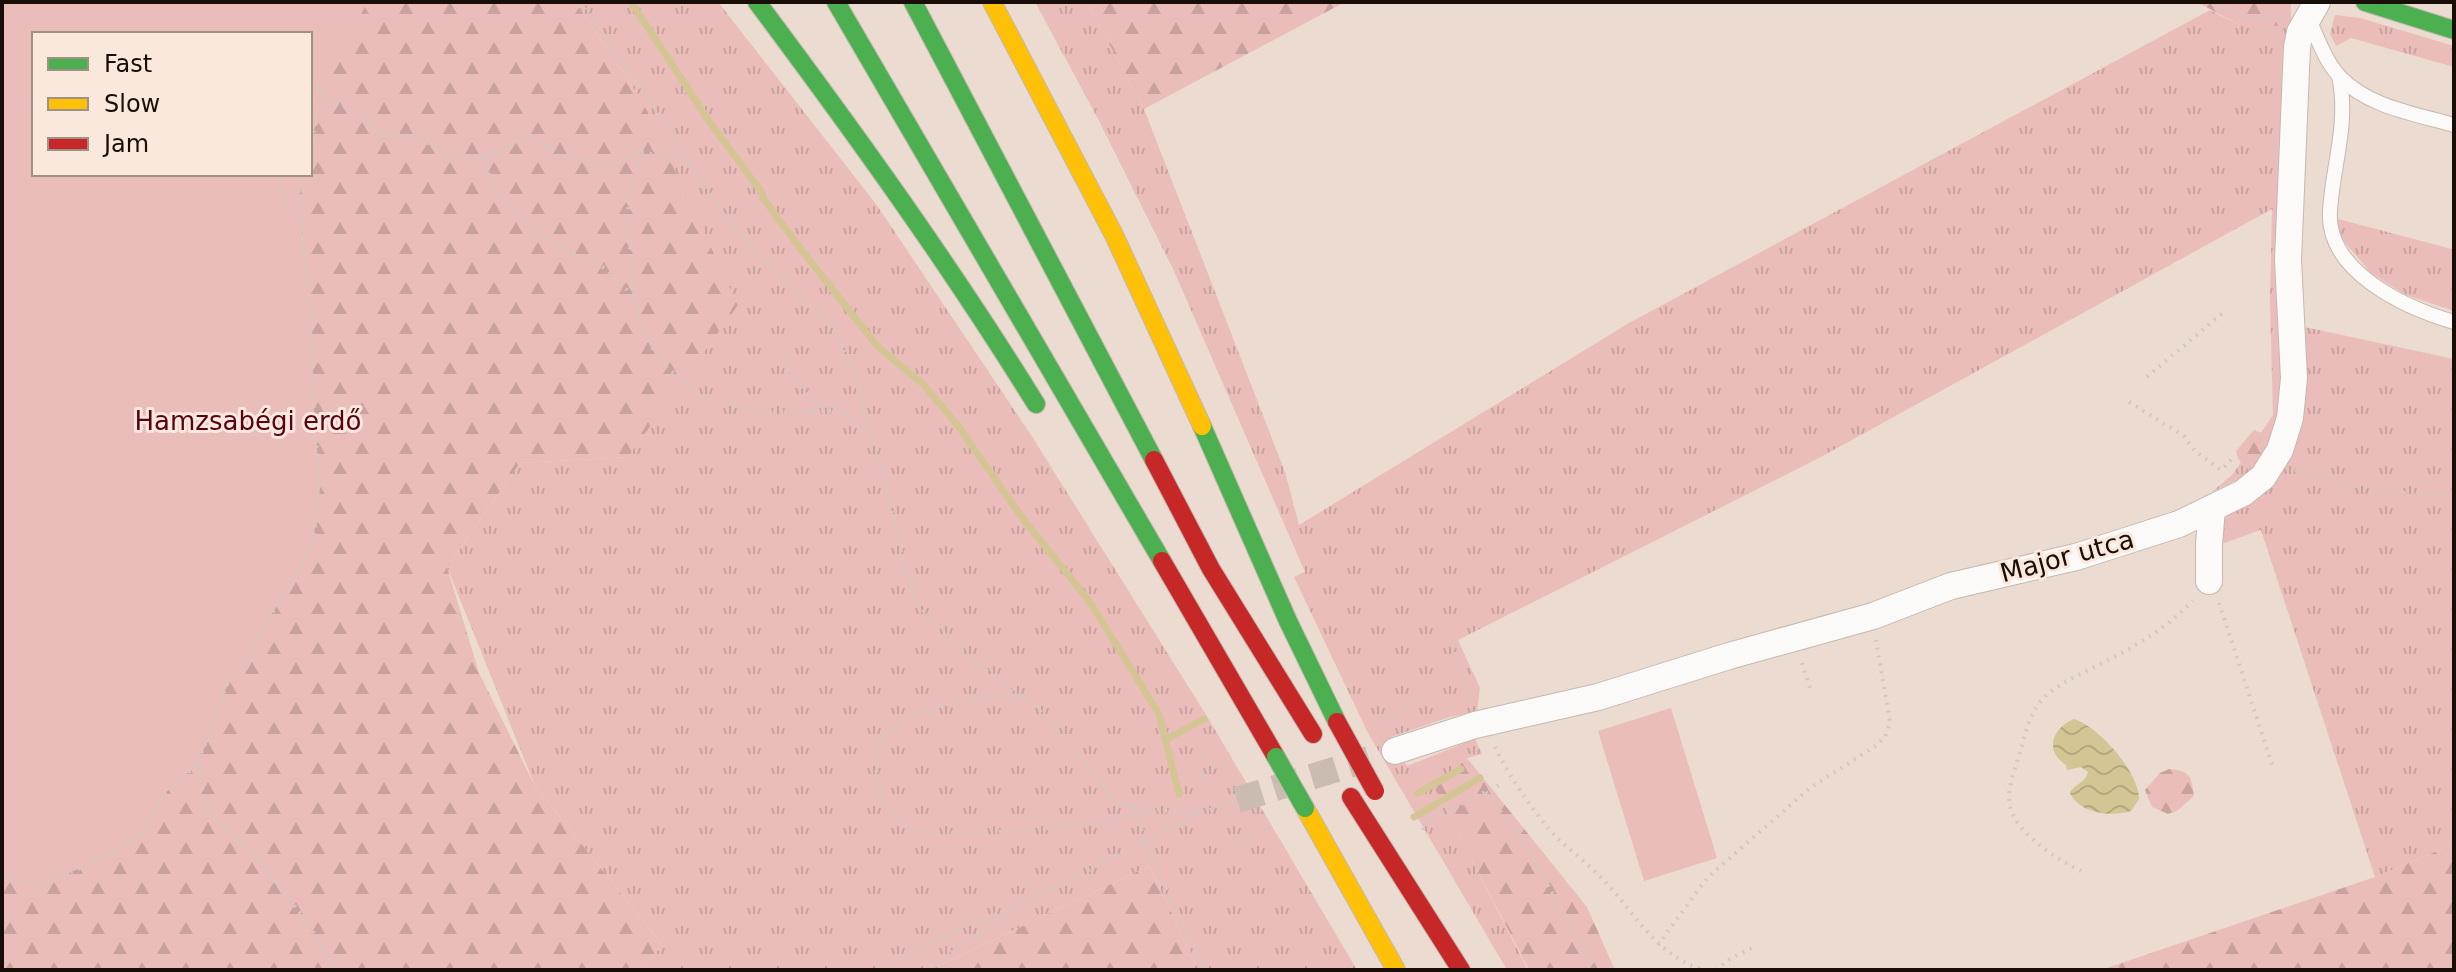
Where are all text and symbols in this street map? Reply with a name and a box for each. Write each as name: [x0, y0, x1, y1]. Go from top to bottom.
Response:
legend: [32, 32, 312, 176]
text: Fast: [104, 50, 152, 78]
text: Slow: [104, 90, 160, 118]
text: Jam: [102, 130, 149, 158]
park label: Hamzsabégi erdő: [134, 406, 362, 436]
street label: Major utca: [1997, 524, 2137, 588]

